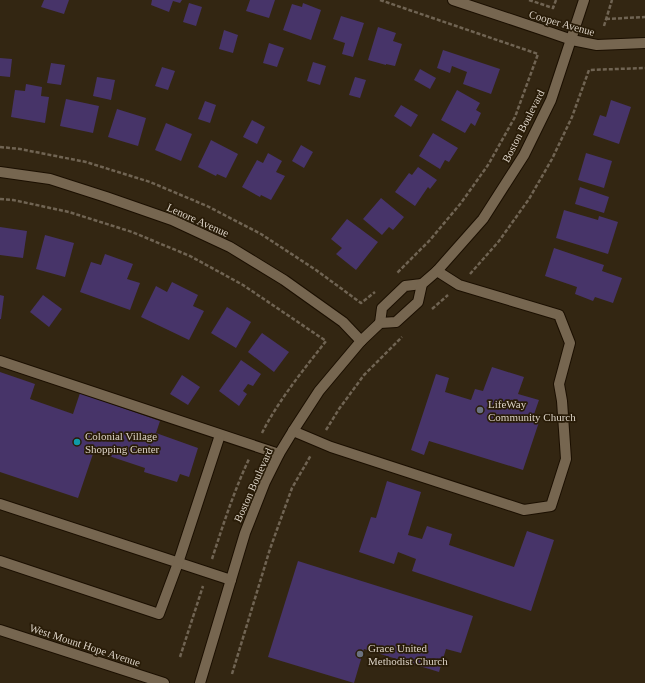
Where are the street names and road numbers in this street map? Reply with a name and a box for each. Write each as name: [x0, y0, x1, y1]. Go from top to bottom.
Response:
street label: Cooper Avenue: [528, 8, 596, 38]
street label: Boston Boulevard: [500, 87, 547, 164]
street label: Lenore Avenue: [165, 201, 231, 239]
street label: Boston Boulevard: [231, 446, 275, 524]
street label: West Mount Hope Avenue: [28, 621, 142, 669]

